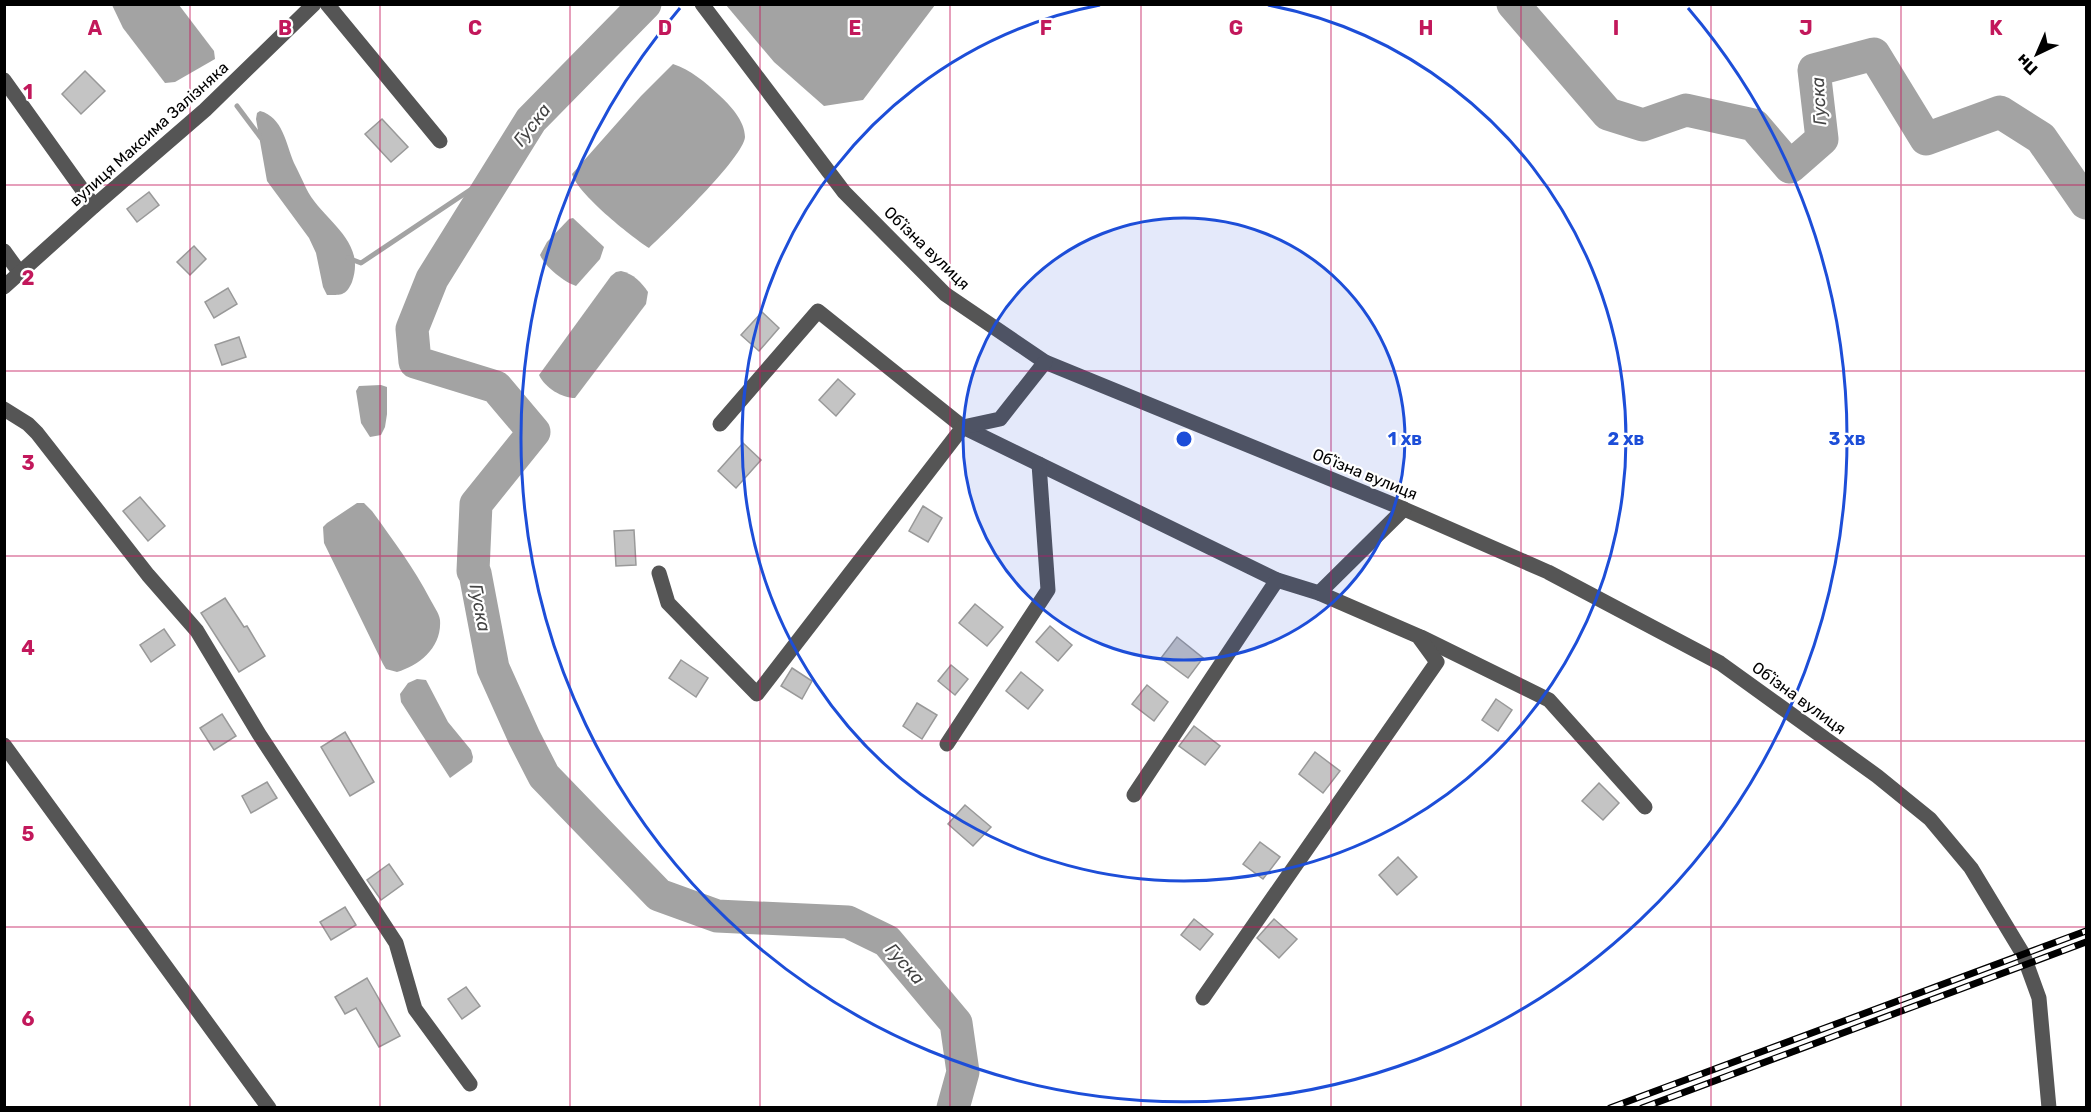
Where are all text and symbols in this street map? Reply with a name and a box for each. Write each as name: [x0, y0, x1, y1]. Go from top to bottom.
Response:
text: A: [88, 16, 103, 40]
text: B: [278, 16, 292, 40]
text: C: [468, 16, 482, 40]
text: D: [658, 16, 672, 40]
text: E: [849, 16, 861, 40]
text: F: [1040, 16, 1052, 40]
text: G: [1229, 16, 1243, 40]
text: H: [1419, 16, 1433, 40]
text: I: [1613, 16, 1619, 40]
text: J: [1799, 16, 1813, 40]
text: K: [1989, 16, 2003, 40]
north arrow: [2007, 24, 2067, 84]
text: Пн: [2012, 50, 2041, 79]
street label: вулиця Максима Залізняка: [66, 58, 232, 210]
water label: Гуска: [1807, 76, 1831, 126]
text: 1: [23, 80, 33, 104]
water label: Гуска: [509, 99, 556, 151]
street label: Обʼїзна вулиця: [880, 202, 974, 294]
text: 2: [22, 266, 35, 290]
text: 1 хв: [1388, 428, 1422, 450]
text: 2 хв: [1607, 428, 1645, 450]
text: 3 хв: [1828, 428, 1866, 450]
centre of rings: [1174, 429, 1194, 449]
street label: Обʼїзна вулиця: [1310, 444, 1420, 504]
text: 3: [21, 451, 35, 475]
water label: Гуска: [465, 582, 495, 634]
text: 4: [21, 636, 35, 660]
street label: Обʼїзна вулиця: [1748, 658, 1850, 738]
text: 5: [22, 822, 35, 846]
water label: Гуска: [881, 939, 930, 990]
text: 6: [21, 1007, 35, 1031]

